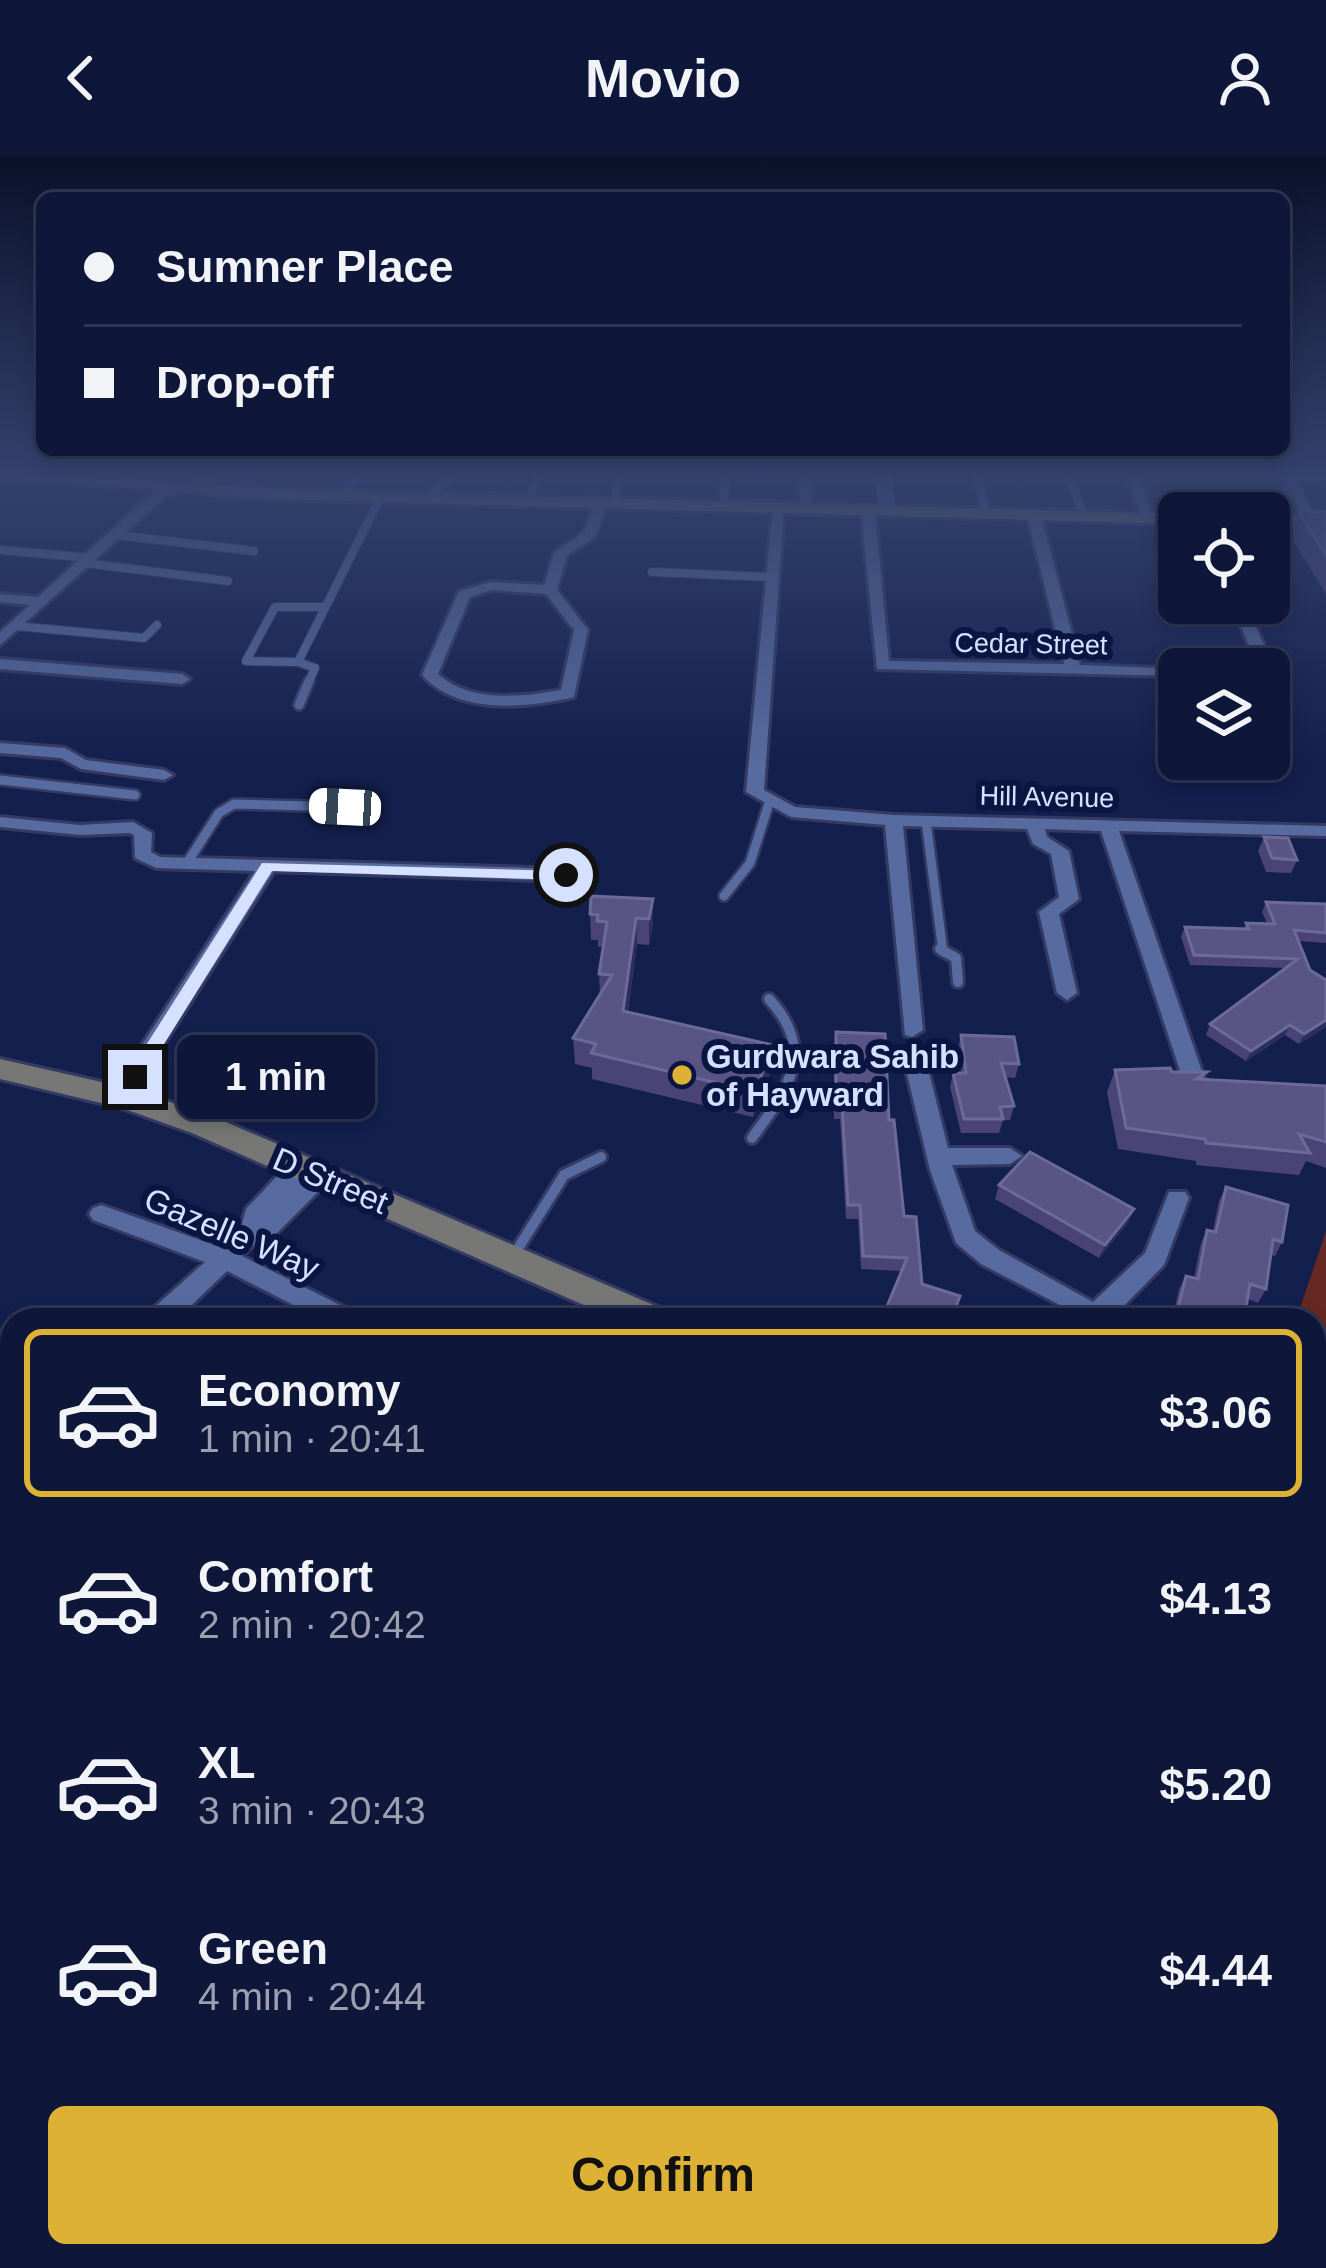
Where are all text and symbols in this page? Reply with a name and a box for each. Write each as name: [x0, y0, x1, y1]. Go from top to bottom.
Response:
icon: back: [48, 45, 114, 111]
icon: person: [1212, 45, 1278, 111]
text: Movio: [585, 48, 741, 108]
text: Sumner Place: [156, 241, 454, 292]
text: Drop-off: [156, 357, 333, 408]
map controls: [1158, 492, 1290, 780]
button: locate: [1158, 492, 1290, 624]
street label: Cedar Street: [954, 628, 1108, 660]
button: layers: [1158, 648, 1290, 780]
street label: Hill Avenue: [979, 781, 1115, 813]
car: [308, 787, 382, 827]
route start: [539, 848, 593, 902]
callout: 1 min: [177, 1035, 375, 1119]
place label: Gurdwara Sahib of Hayward: [706, 1038, 959, 1113]
route end: [108, 1050, 162, 1104]
text: 1 min: [225, 1055, 327, 1098]
marker: Gurdwara Sahib of Hayward: [669, 1062, 695, 1088]
street label: D Street: [268, 1140, 394, 1221]
street label: Gazelle Way: [139, 1180, 325, 1287]
icon: car: [54, 1359, 162, 1467]
text: Economy: [198, 1365, 401, 1416]
text: $3.06: [1159, 1387, 1272, 1438]
text: 1 min · 20:41: [198, 1417, 426, 1460]
icon: car: [54, 1545, 162, 1653]
text: Comfort: [198, 1551, 373, 1602]
text: $4.13: [1159, 1573, 1272, 1624]
text: 2 min · 20:42: [198, 1603, 426, 1646]
icon: car: [54, 1731, 162, 1839]
text: XL: [198, 1737, 256, 1788]
text: $5.20: [1159, 1759, 1272, 1810]
text: 3 min · 20:43: [198, 1789, 426, 1832]
icon: car: [54, 1917, 162, 2025]
text: Green: [198, 1923, 328, 1974]
text: $4.44: [1159, 1945, 1272, 1996]
text: 4 min · 20:44: [198, 1975, 426, 2018]
button: Confirm: [48, 2106, 1278, 2244]

